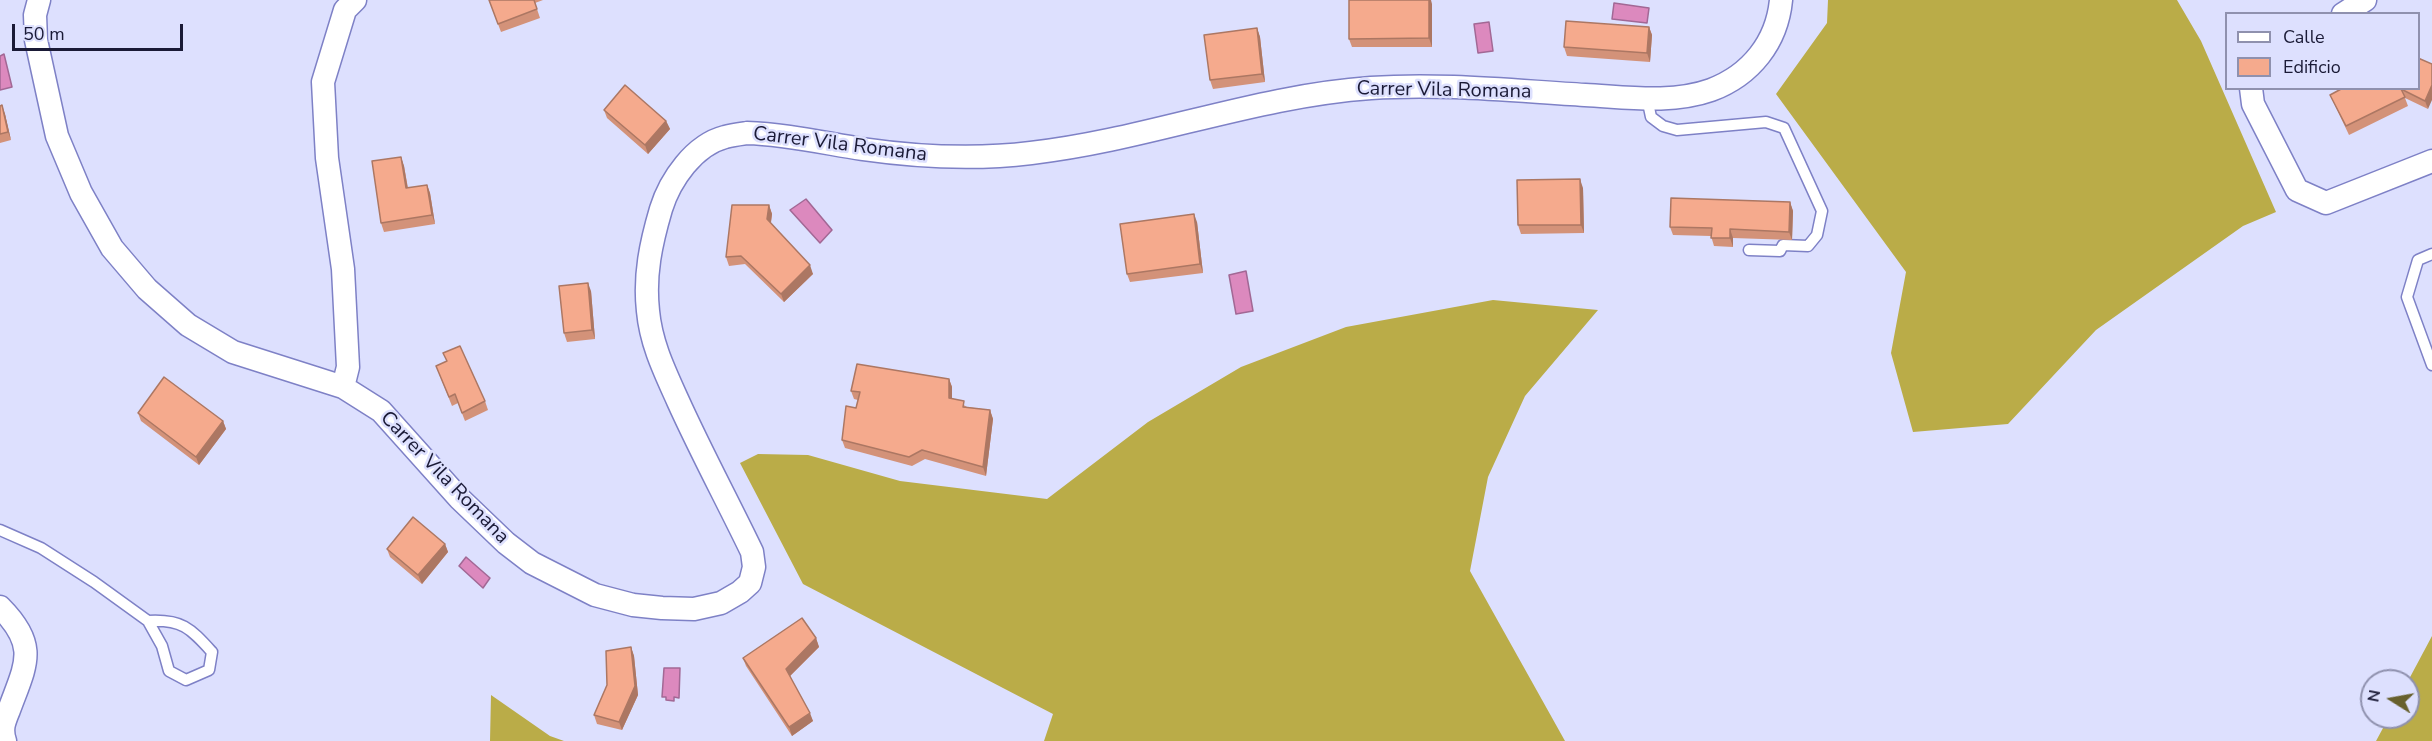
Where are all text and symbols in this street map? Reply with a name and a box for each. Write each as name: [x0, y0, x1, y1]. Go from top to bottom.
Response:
scale bar: [15, 12, 186, 50]
legend: [2225, 12, 2420, 90]
text: 50 m: [23, 22, 65, 46]
text: Calle: [2283, 25, 2325, 49]
text: Edificio: [2283, 55, 2341, 79]
street label: Carrer Vila Romana: [1356, 77, 1532, 105]
street label: Carrer Vila Romana: [752, 122, 928, 168]
street label: Carrer Vila Romana: [375, 407, 513, 549]
north arrow: [2360, 669, 2420, 729]
text: N: [2362, 688, 2386, 704]

